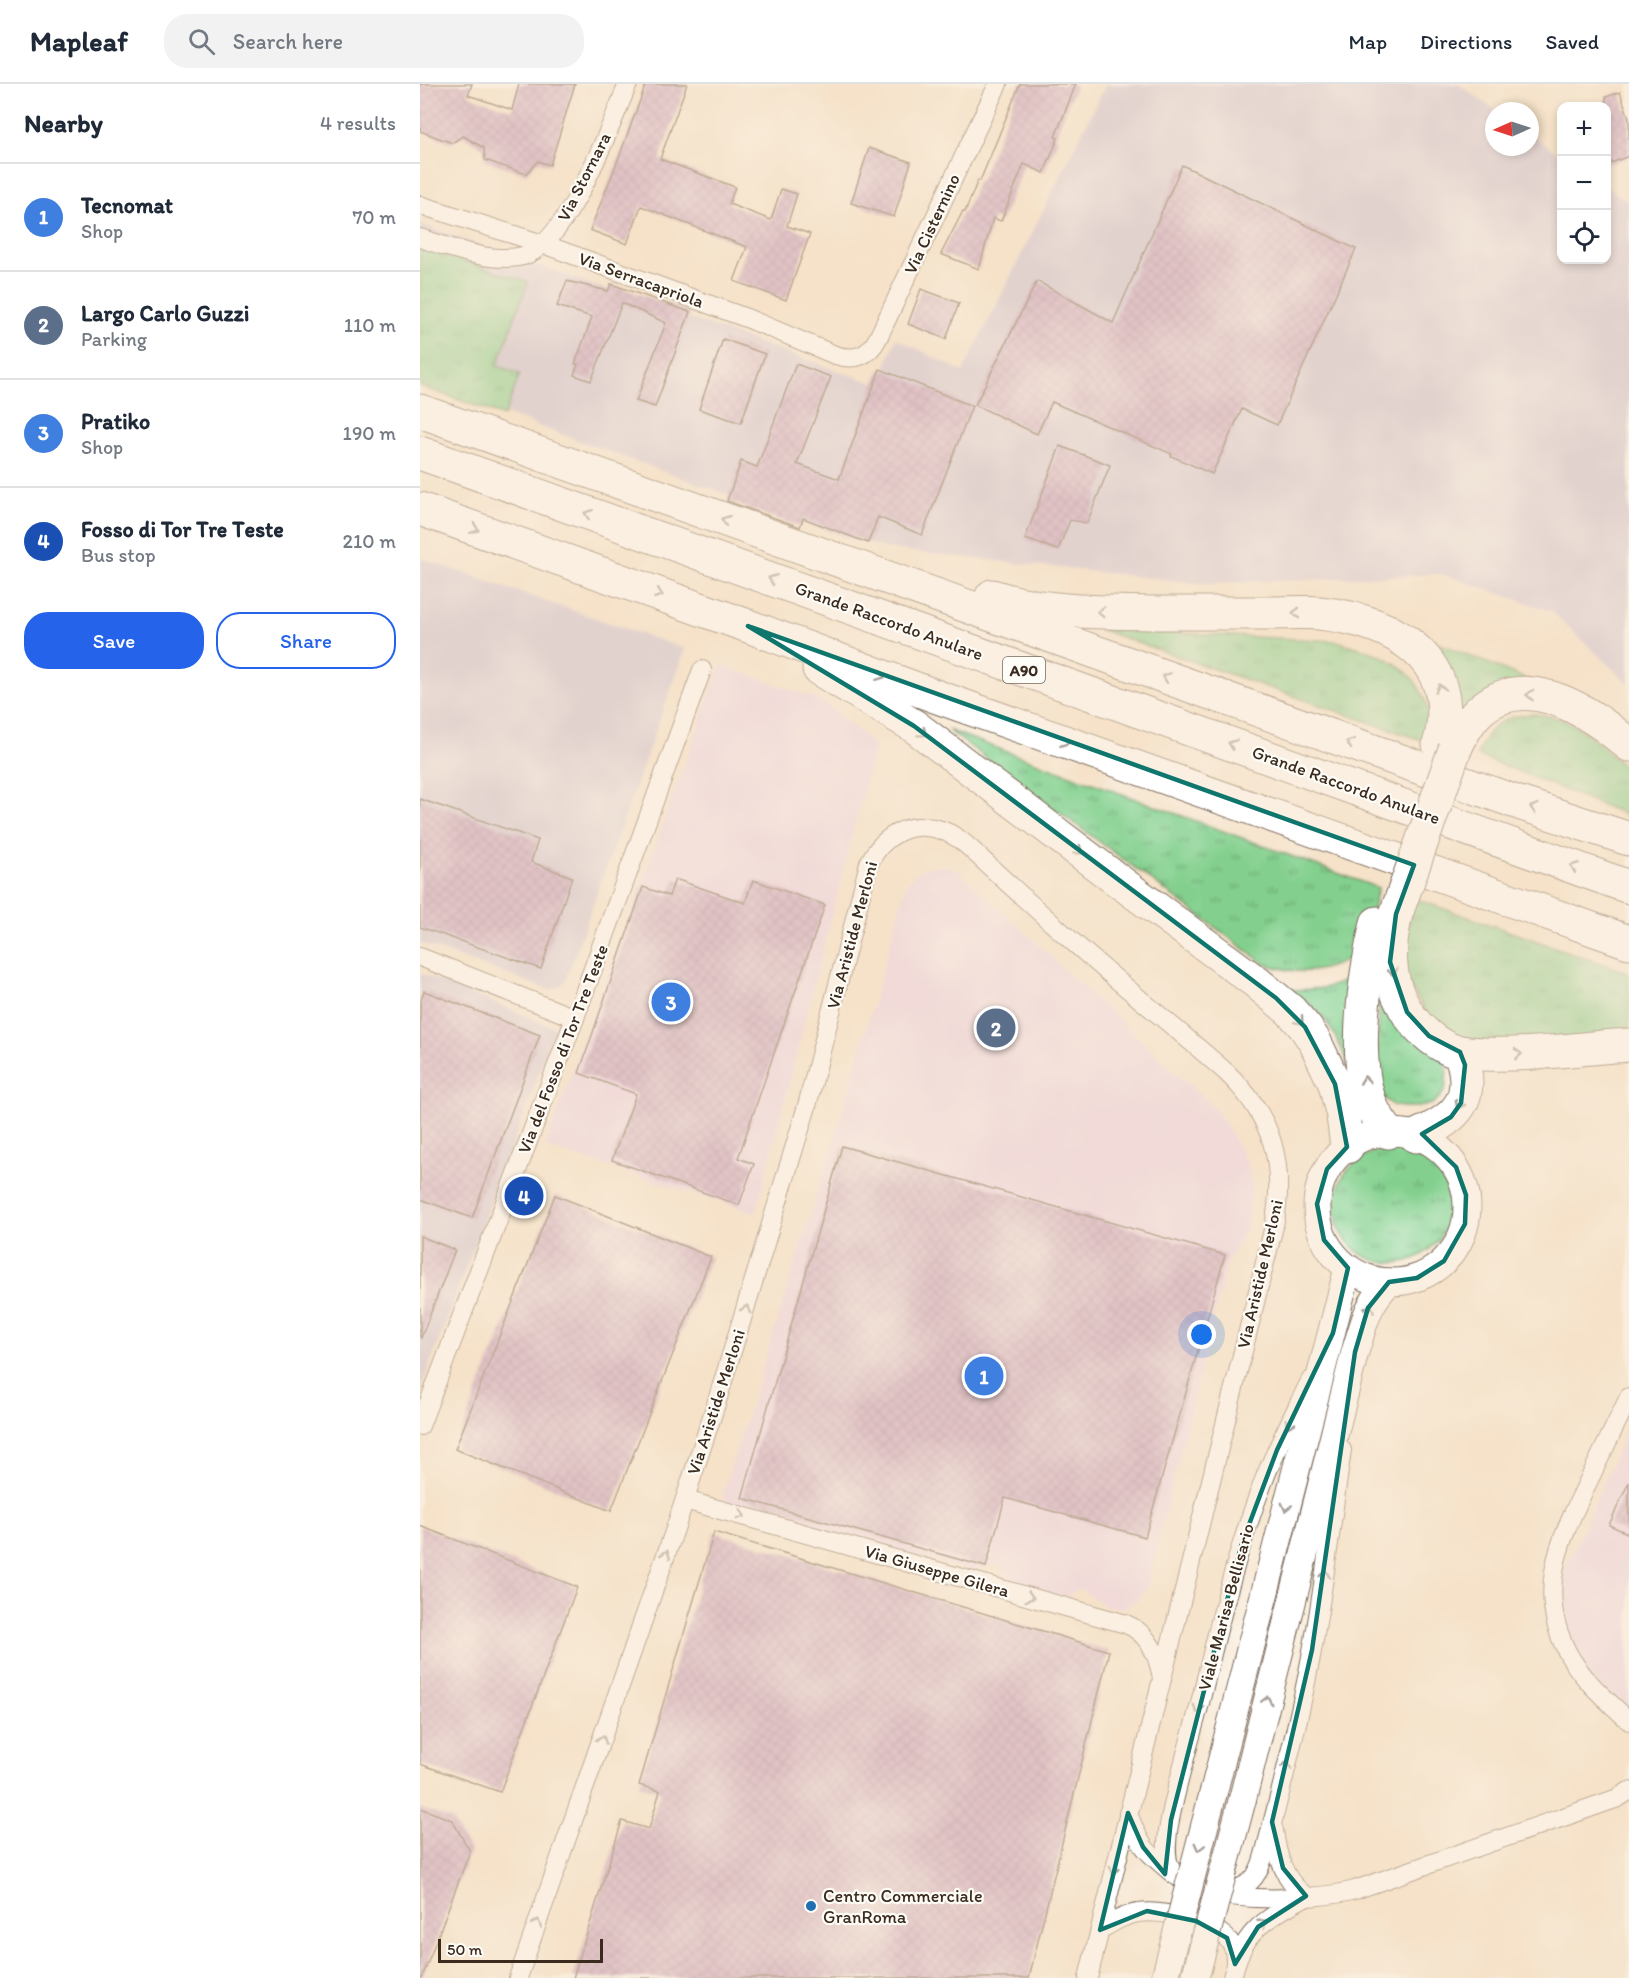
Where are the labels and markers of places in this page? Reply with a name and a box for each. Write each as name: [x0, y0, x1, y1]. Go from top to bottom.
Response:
pin: 3: [652, 980, 690, 1024]
pin: 2: [976, 1006, 1016, 1050]
pin: 4: [504, 1174, 544, 1218]
pin: 1: [964, 1354, 1004, 1398]
place label: Centro Commerciale GranRoma: [823, 1885, 983, 1928]
marker: Centro Commerciale GranRoma: [804, 1899, 818, 1913]

